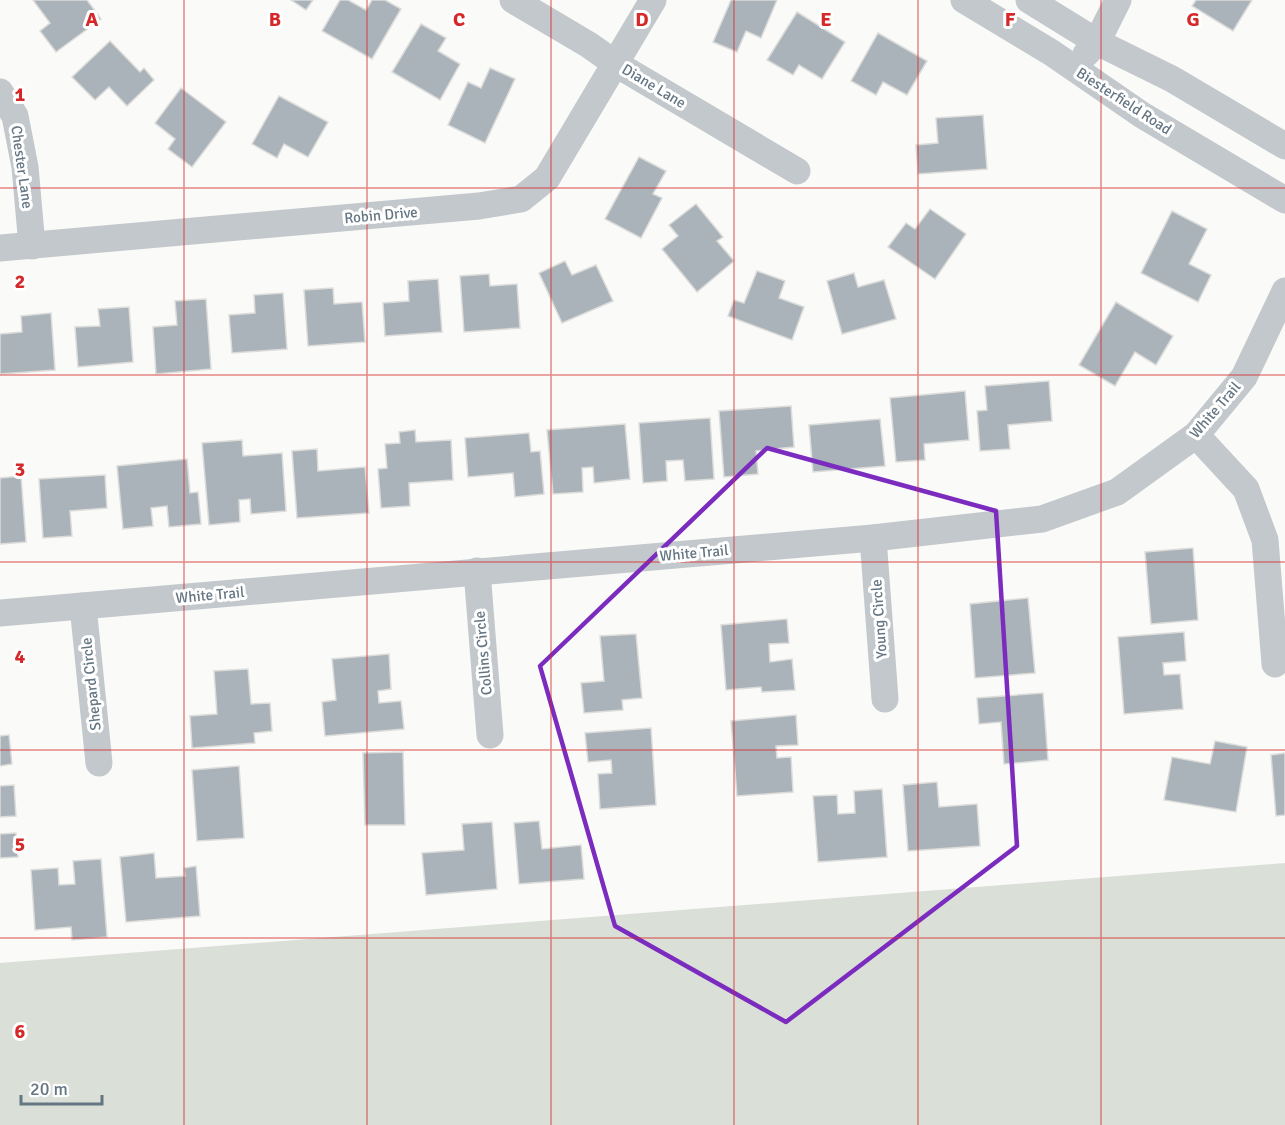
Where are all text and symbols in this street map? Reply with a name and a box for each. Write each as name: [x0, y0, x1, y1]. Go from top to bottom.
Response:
text: A: [86, 7, 99, 32]
text: B: [269, 7, 281, 32]
text: C: [453, 7, 465, 32]
text: D: [635, 7, 649, 32]
text: E: [820, 7, 832, 32]
text: F: [1005, 7, 1016, 32]
text: G: [1186, 7, 1200, 32]
street label: Diane Lane: [619, 60, 689, 112]
street label: Biesterfield Road: [1073, 64, 1175, 138]
text: 1: [15, 82, 26, 107]
street label: Chester Lane: [7, 124, 37, 210]
street label: Robin Drive: [344, 203, 418, 227]
text: 2: [15, 269, 25, 294]
street label: White Trail: [1186, 378, 1244, 442]
text: 3: [15, 457, 25, 482]
street label: White Trail: [659, 541, 729, 565]
street label: Young Circle: [867, 579, 891, 659]
street label: White Trail: [175, 583, 245, 607]
street label: Collins Circle: [470, 610, 496, 696]
street label: Shepard Circle: [77, 637, 105, 731]
text: 4: [15, 644, 26, 669]
text: 5: [15, 832, 25, 857]
text: 6: [15, 1019, 26, 1044]
scale bar: [21, 1068, 102, 1106]
text: 20 m: [30, 1078, 68, 1100]

